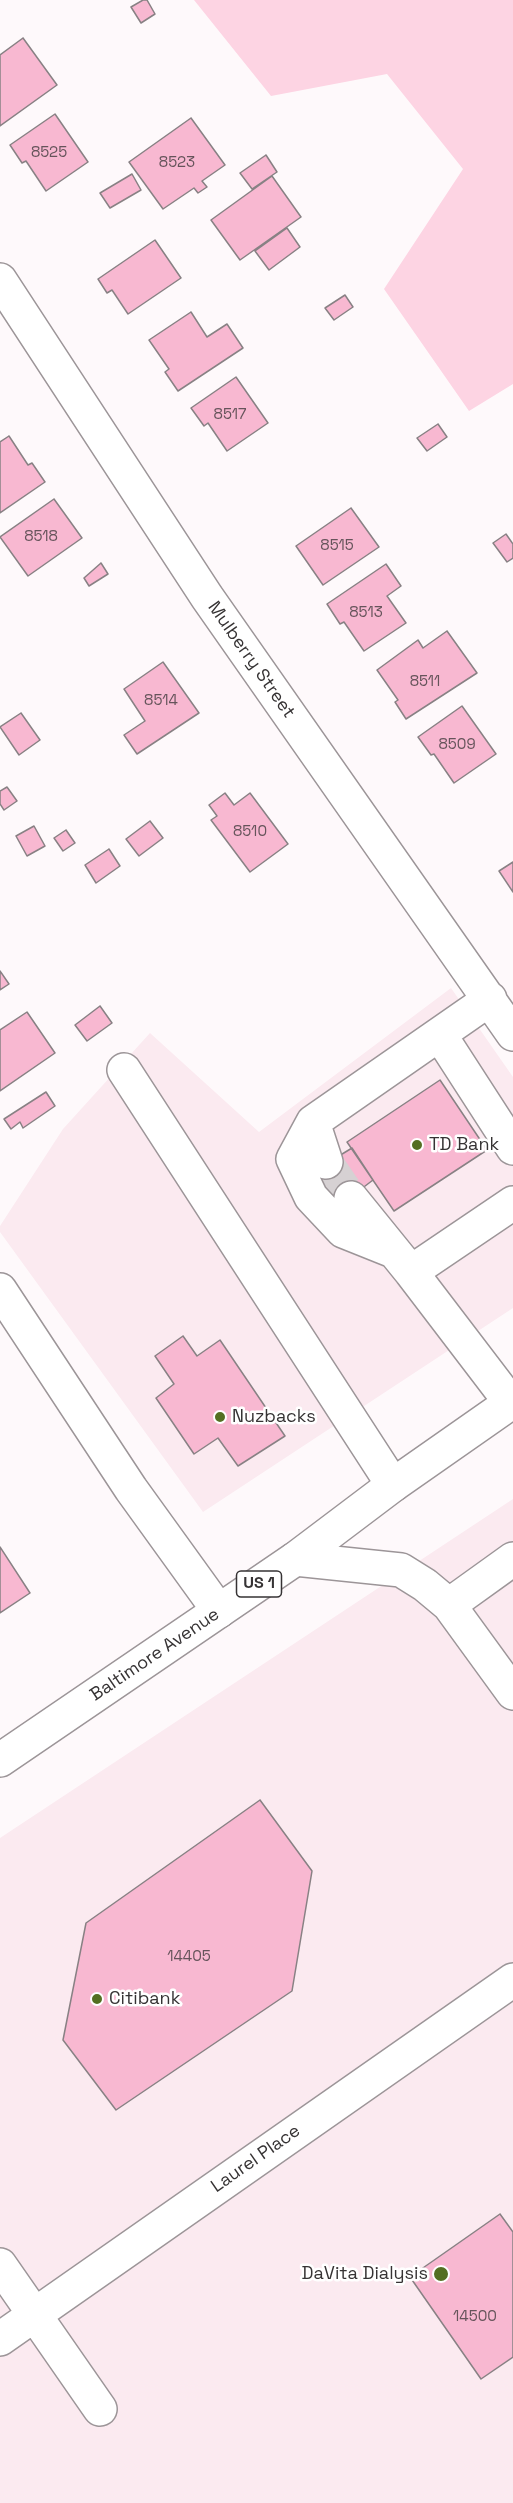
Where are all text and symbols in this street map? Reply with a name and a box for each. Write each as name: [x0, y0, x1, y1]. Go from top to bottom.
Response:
house number: 8525: [31, 144, 67, 162]
house number: 8523: [159, 154, 195, 172]
house number: 8517: [214, 406, 246, 424]
house number: 8518: [24, 528, 58, 546]
house number: 8515: [320, 537, 354, 555]
street label: Mulberry Street: [203, 597, 299, 723]
house number: 8513: [349, 604, 383, 622]
house number: 8511: [410, 673, 440, 691]
house number: 8514: [144, 692, 178, 710]
house number: 8509: [438, 736, 476, 754]
house number: 8510: [233, 823, 267, 841]
place label: TD Bank: [429, 1134, 499, 1156]
marker: TD Bank: [410, 1138, 424, 1152]
place label: Nuzbacks: [232, 1406, 316, 1428]
marker: Nuzbacks: [213, 1410, 227, 1424]
road number: US 1: [236, 1571, 282, 1597]
street label: Baltimore Avenue: [86, 1604, 224, 1706]
house number: 14405: [167, 1948, 211, 1966]
place label: Citibank: [109, 1988, 180, 2010]
marker: Citibank: [90, 1992, 104, 2006]
street label: Laurel Place: [207, 2120, 305, 2198]
place label: DaVita Dialysis: [301, 2263, 428, 2285]
marker: DaVita Dialysis: [432, 2265, 450, 2283]
house number: 14500: [453, 2308, 497, 2326]

